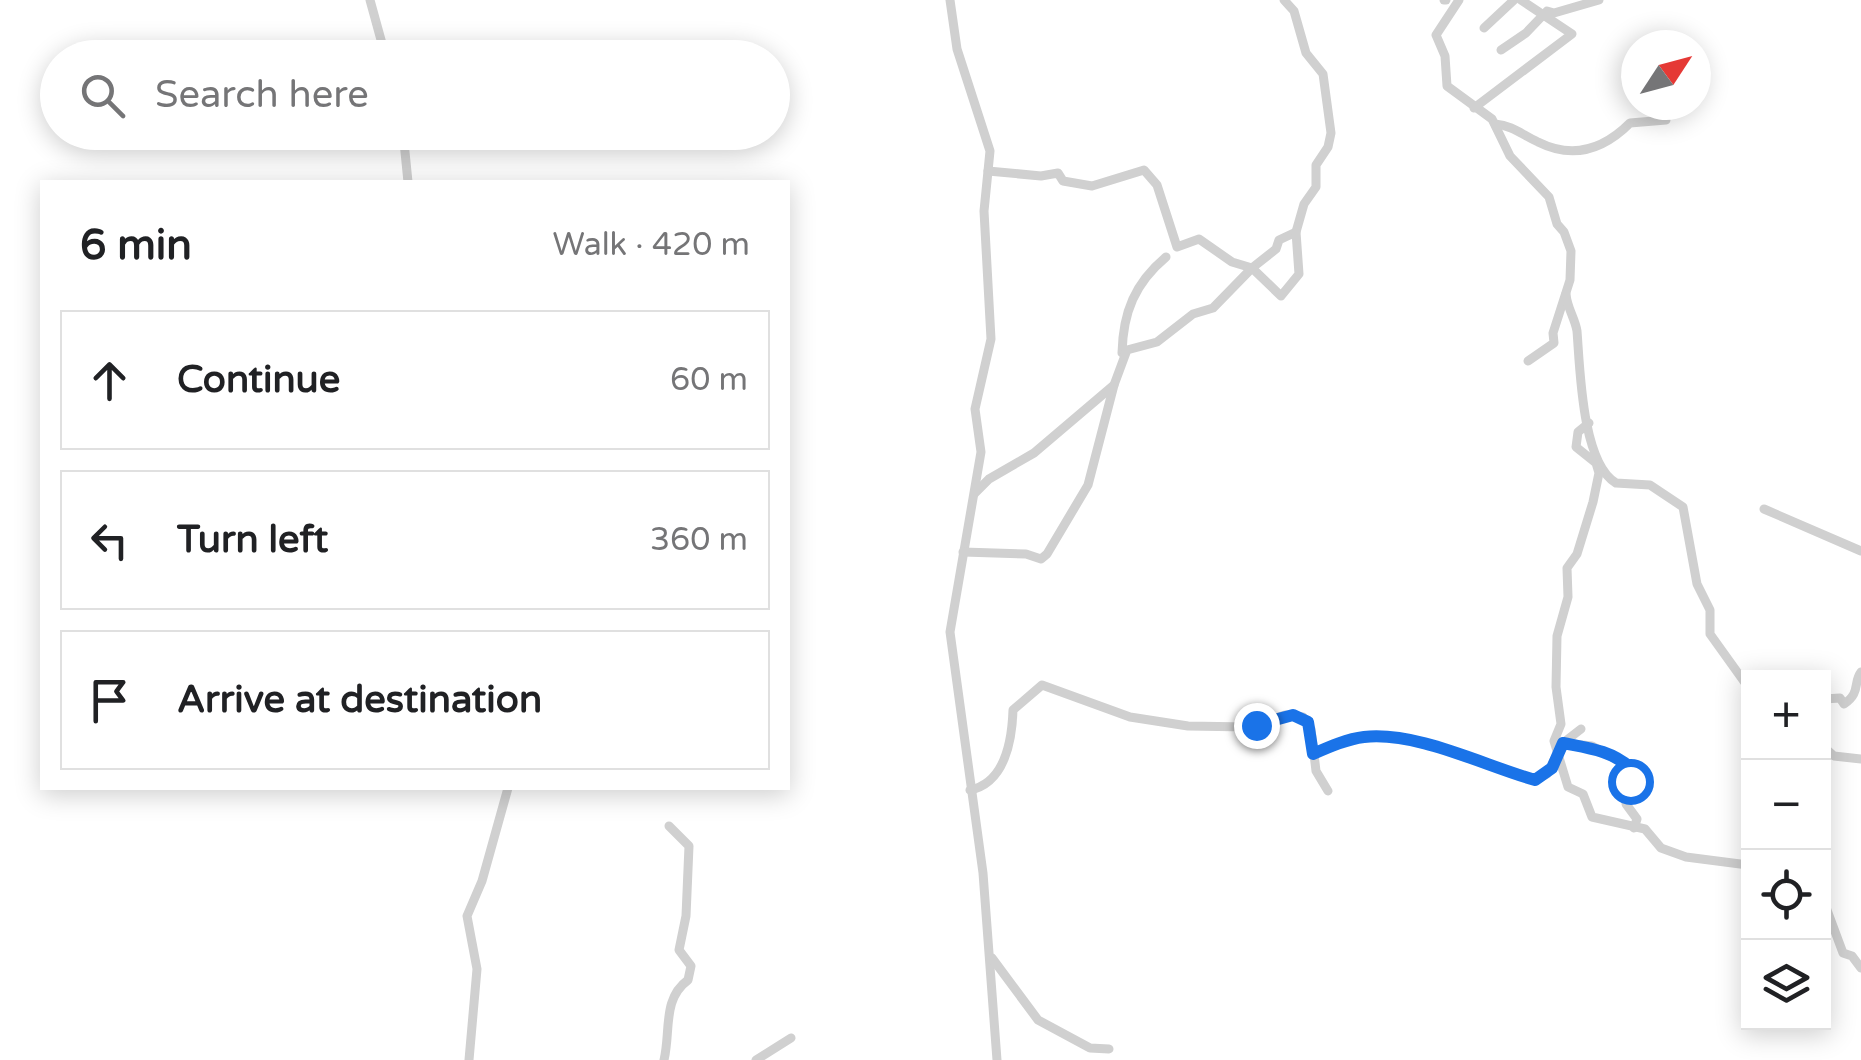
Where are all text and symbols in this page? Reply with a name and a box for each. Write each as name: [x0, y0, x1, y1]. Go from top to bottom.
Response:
north arrow: [1621, 30, 1711, 120]
search box: [40, 40, 790, 150]
icon: search: [75, 68, 130, 123]
text: Search here: [155, 72, 369, 118]
text: 6 min: [80, 220, 192, 271]
text: Walk · 420 m: [553, 226, 750, 264]
icon: ahead: [82, 353, 137, 408]
text: Continue: [177, 357, 340, 403]
text: 60 m: [670, 361, 748, 399]
icon: left: [82, 513, 137, 568]
text: Turn left: [177, 517, 328, 563]
text: 360 m: [650, 521, 748, 559]
map controls: [1741, 670, 1831, 1030]
button: +: [1741, 670, 1831, 760]
icon: arrive: [82, 673, 137, 728]
text: Arrive at destination: [177, 677, 542, 723]
route end: [1234, 703, 1280, 749]
route start: [1608, 759, 1654, 805]
button: −: [1741, 760, 1831, 850]
button: locate: [1741, 850, 1831, 940]
button: layers: [1741, 940, 1831, 1030]

